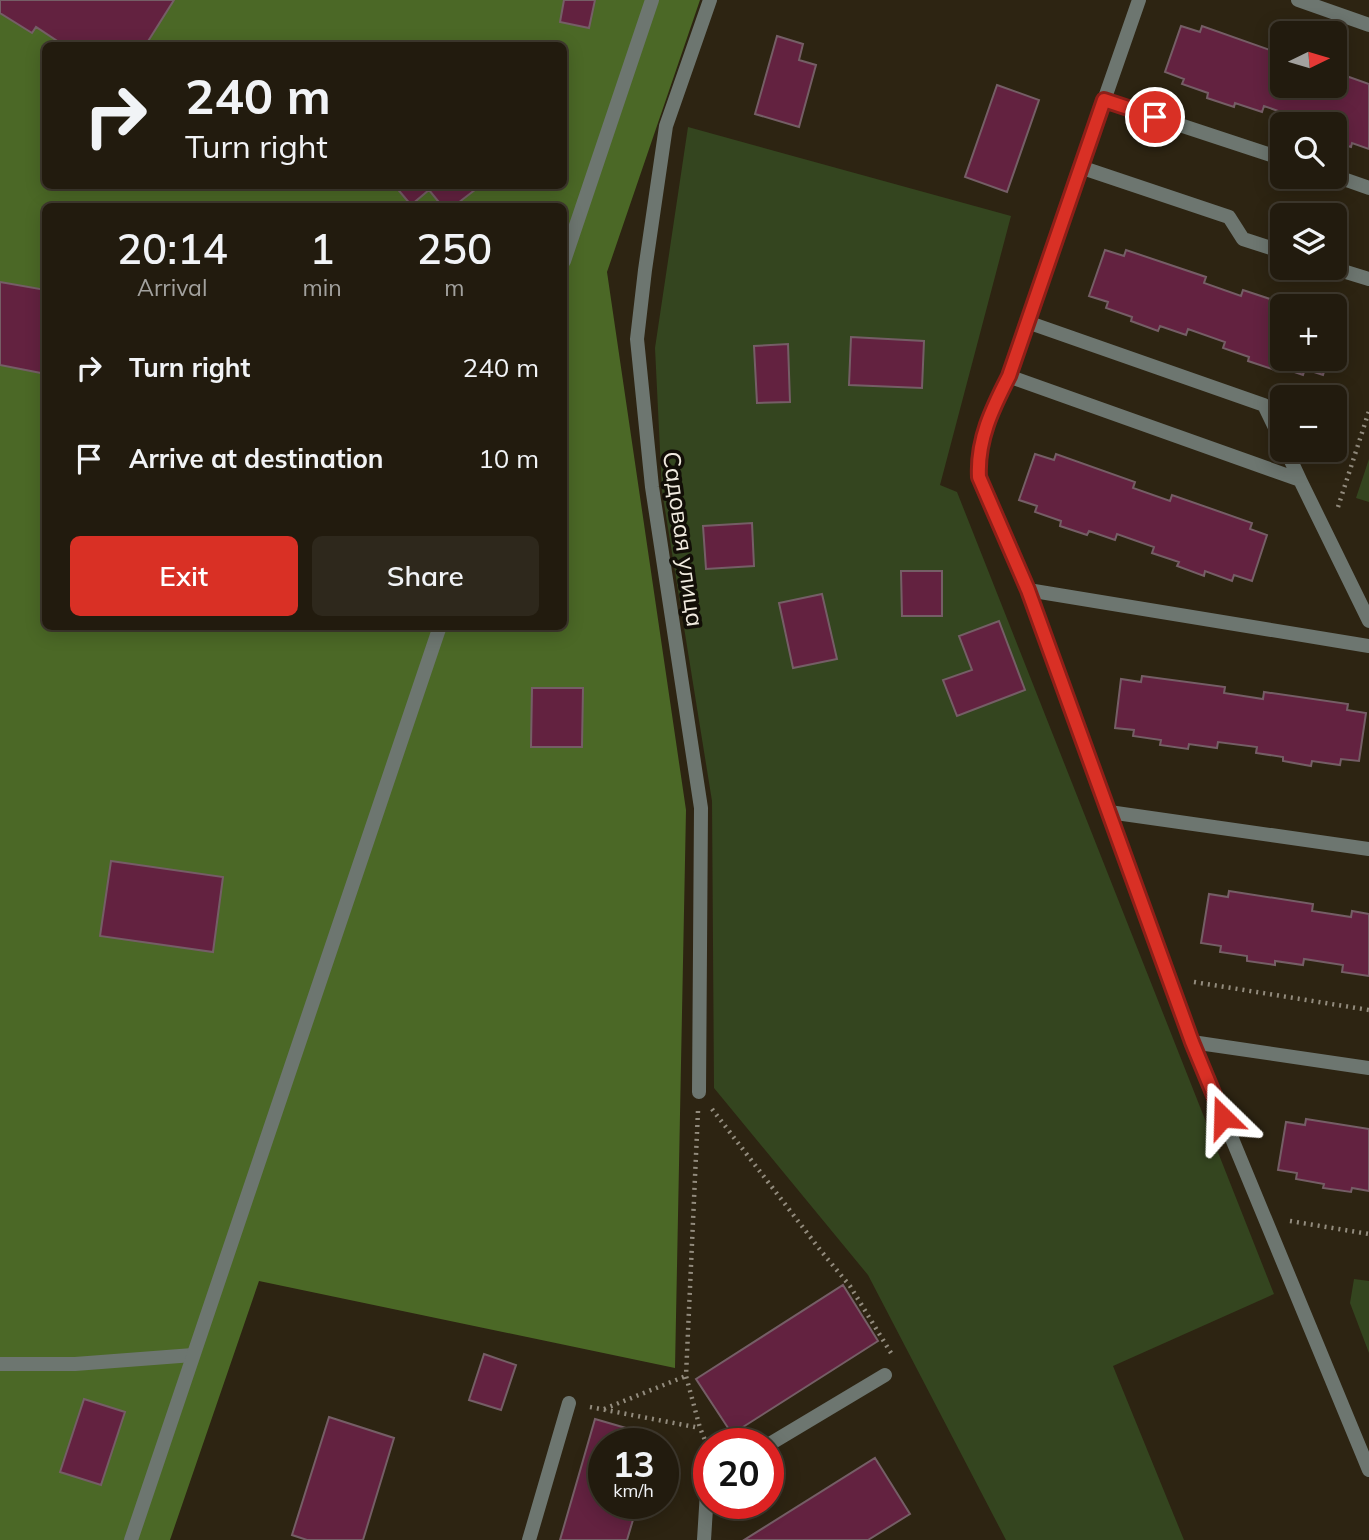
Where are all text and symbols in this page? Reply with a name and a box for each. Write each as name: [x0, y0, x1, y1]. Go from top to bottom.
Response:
north arrow: [1270, 21, 1348, 98]
map controls: [1270, 21, 1347, 462]
text: 240 m: [185, 65, 331, 126]
icon: right: [70, 70, 161, 161]
pin: [1125, 87, 1185, 147]
icon: arrive: [1136, 98, 1174, 136]
button: search: [1270, 112, 1347, 189]
text: Turn right: [185, 126, 328, 166]
button: layers: [1270, 203, 1347, 280]
text: 20:14: [117, 222, 228, 275]
text: 1: [309, 222, 335, 275]
text: 250: [417, 222, 492, 275]
text: Arrival: [137, 273, 207, 302]
text: min: [302, 273, 342, 302]
text: m: [444, 273, 464, 302]
button: +: [1270, 294, 1347, 371]
icon: right: [70, 349, 108, 387]
text: Turn right: [129, 351, 250, 384]
text: 240 m: [463, 351, 539, 384]
button: −: [1270, 385, 1347, 462]
icon: arrive: [70, 440, 108, 478]
text: Arrive at destination: [129, 442, 384, 475]
text: 10 m: [478, 442, 539, 475]
street label: Садовая улица: [657, 449, 711, 629]
button: Exit: [70, 536, 298, 616]
button: Share: [312, 536, 539, 616]
position arrow: [1186, 1080, 1260, 1154]
speed limit sign: 20: [693, 1428, 784, 1519]
text: 13: [612, 1442, 655, 1486]
text: km/h: [613, 1479, 654, 1502]

